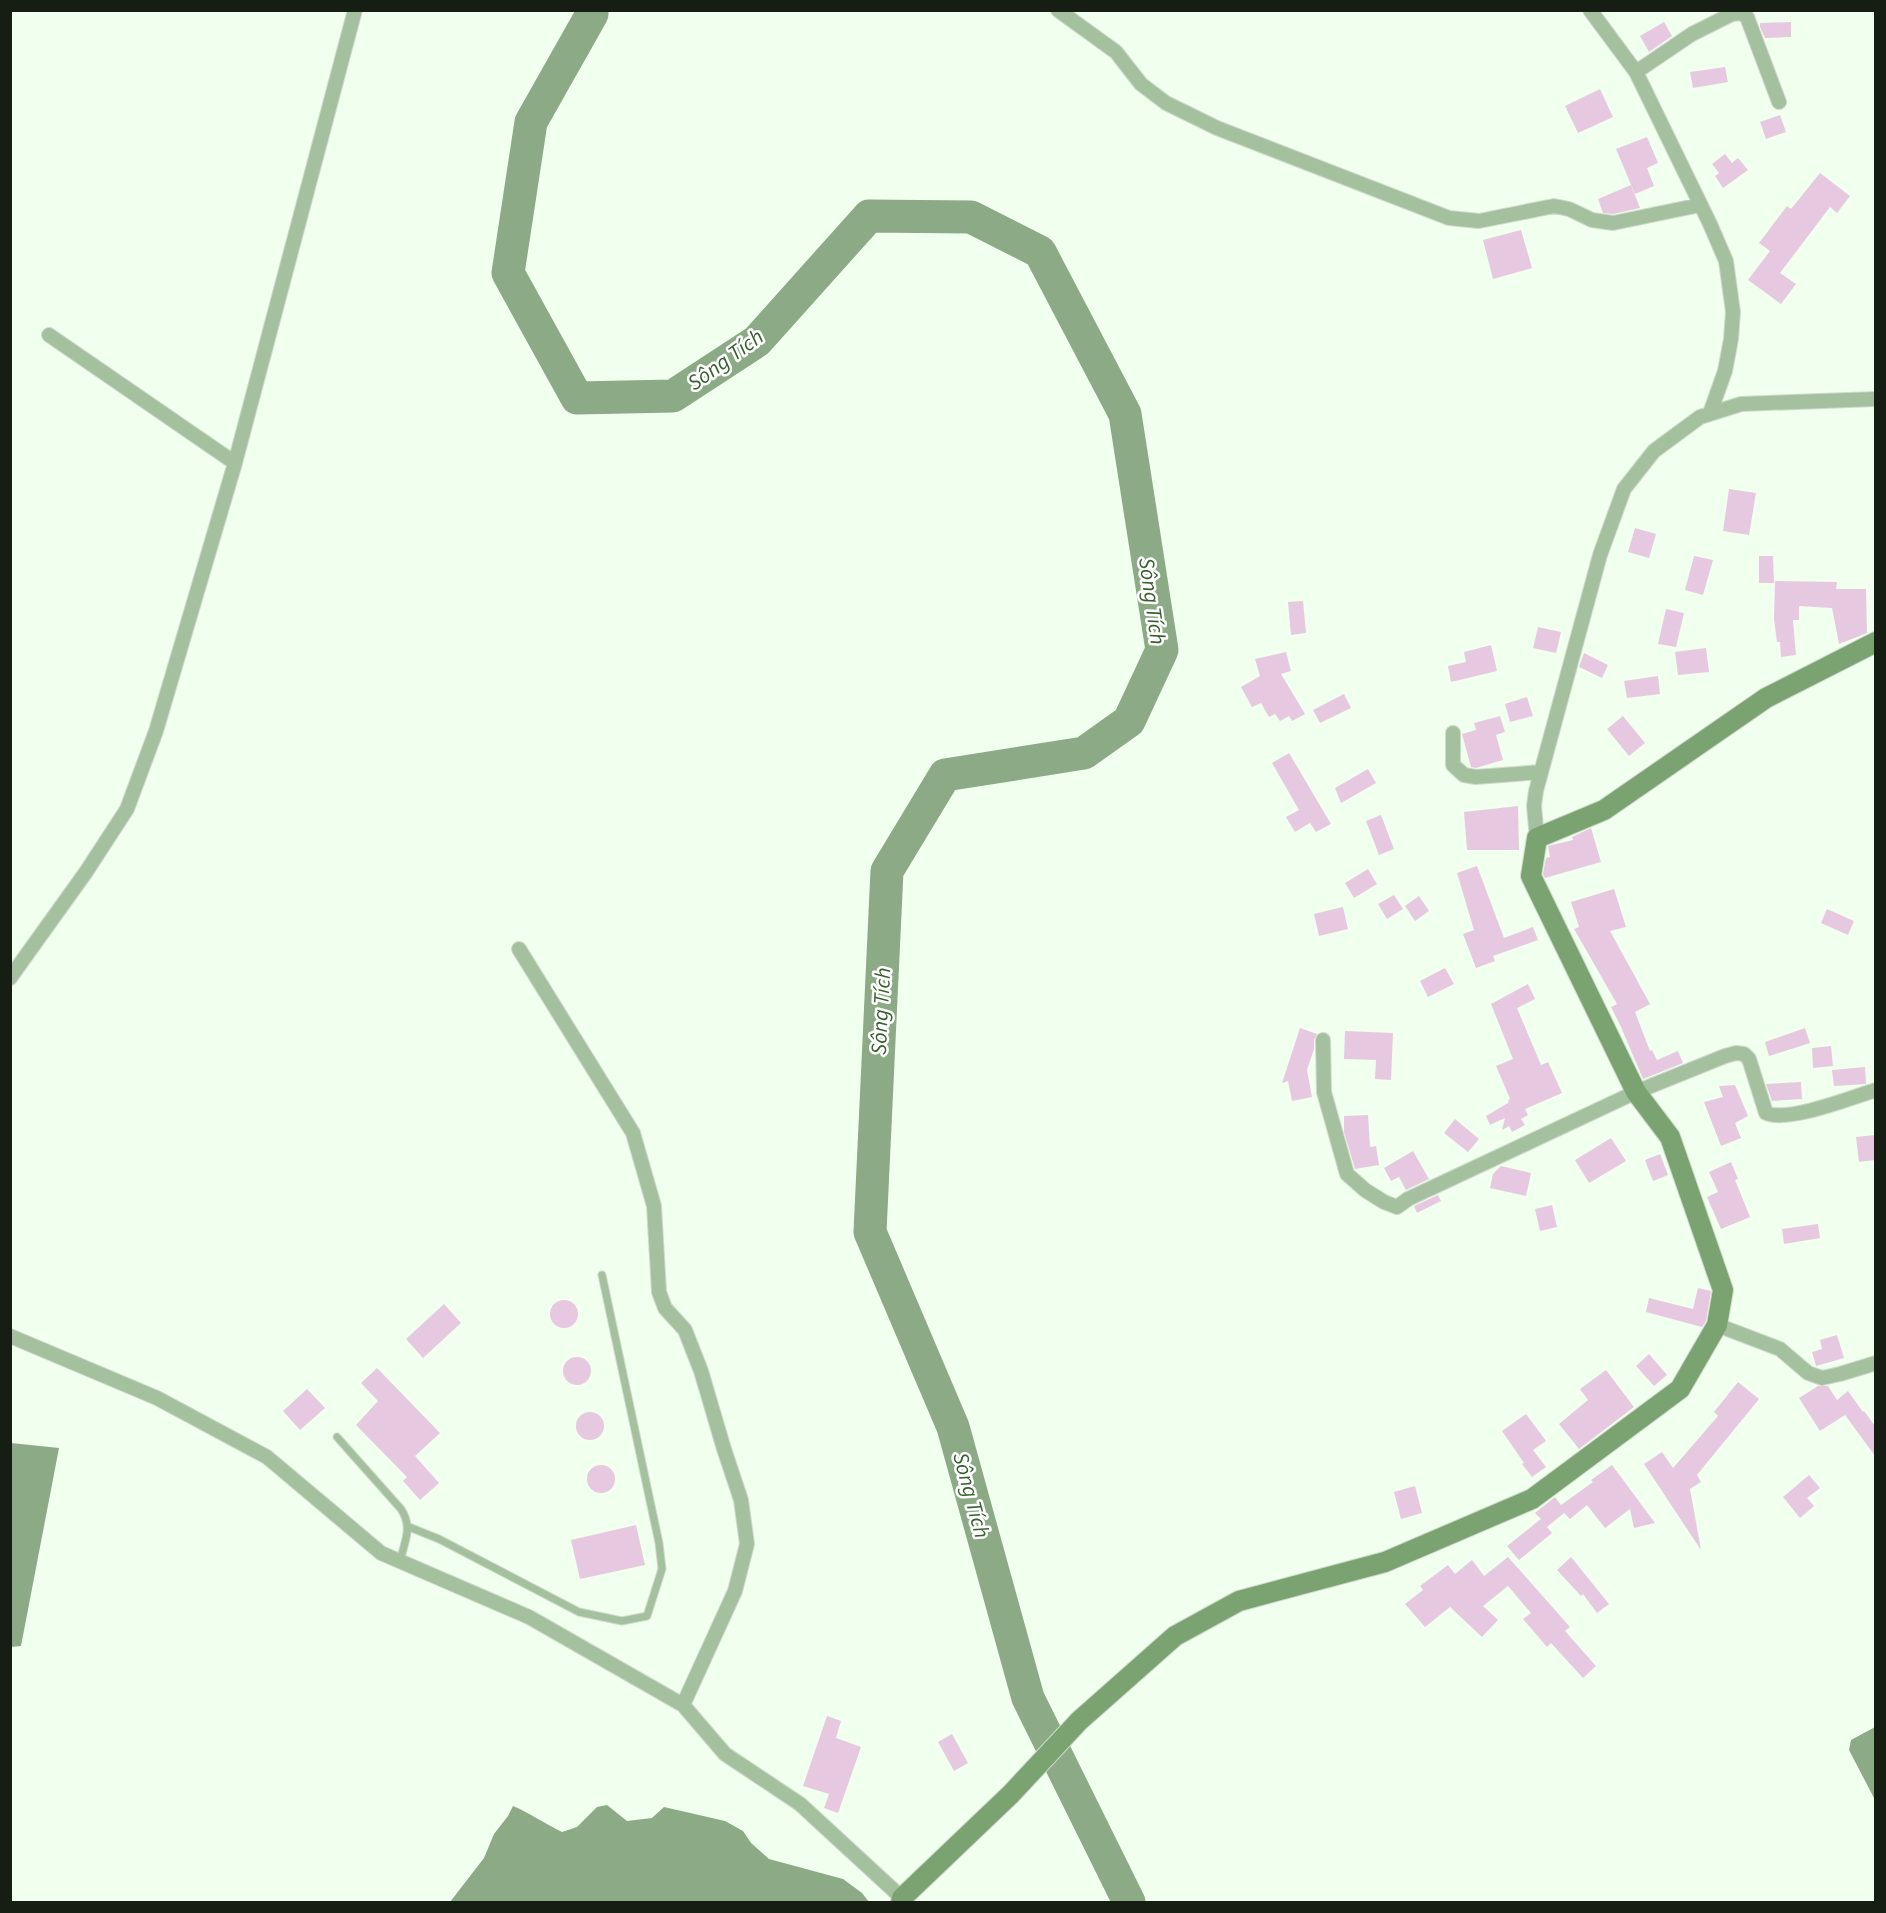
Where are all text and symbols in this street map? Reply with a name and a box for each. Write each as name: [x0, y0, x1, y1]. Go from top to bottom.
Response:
water label: Sông Tích: [681, 321, 770, 398]
water label: Sông Tích: [1130, 556, 1174, 647]
water label: Sông Tích: [863, 966, 899, 1056]
water label: Sông Tích: [944, 1449, 998, 1542]

